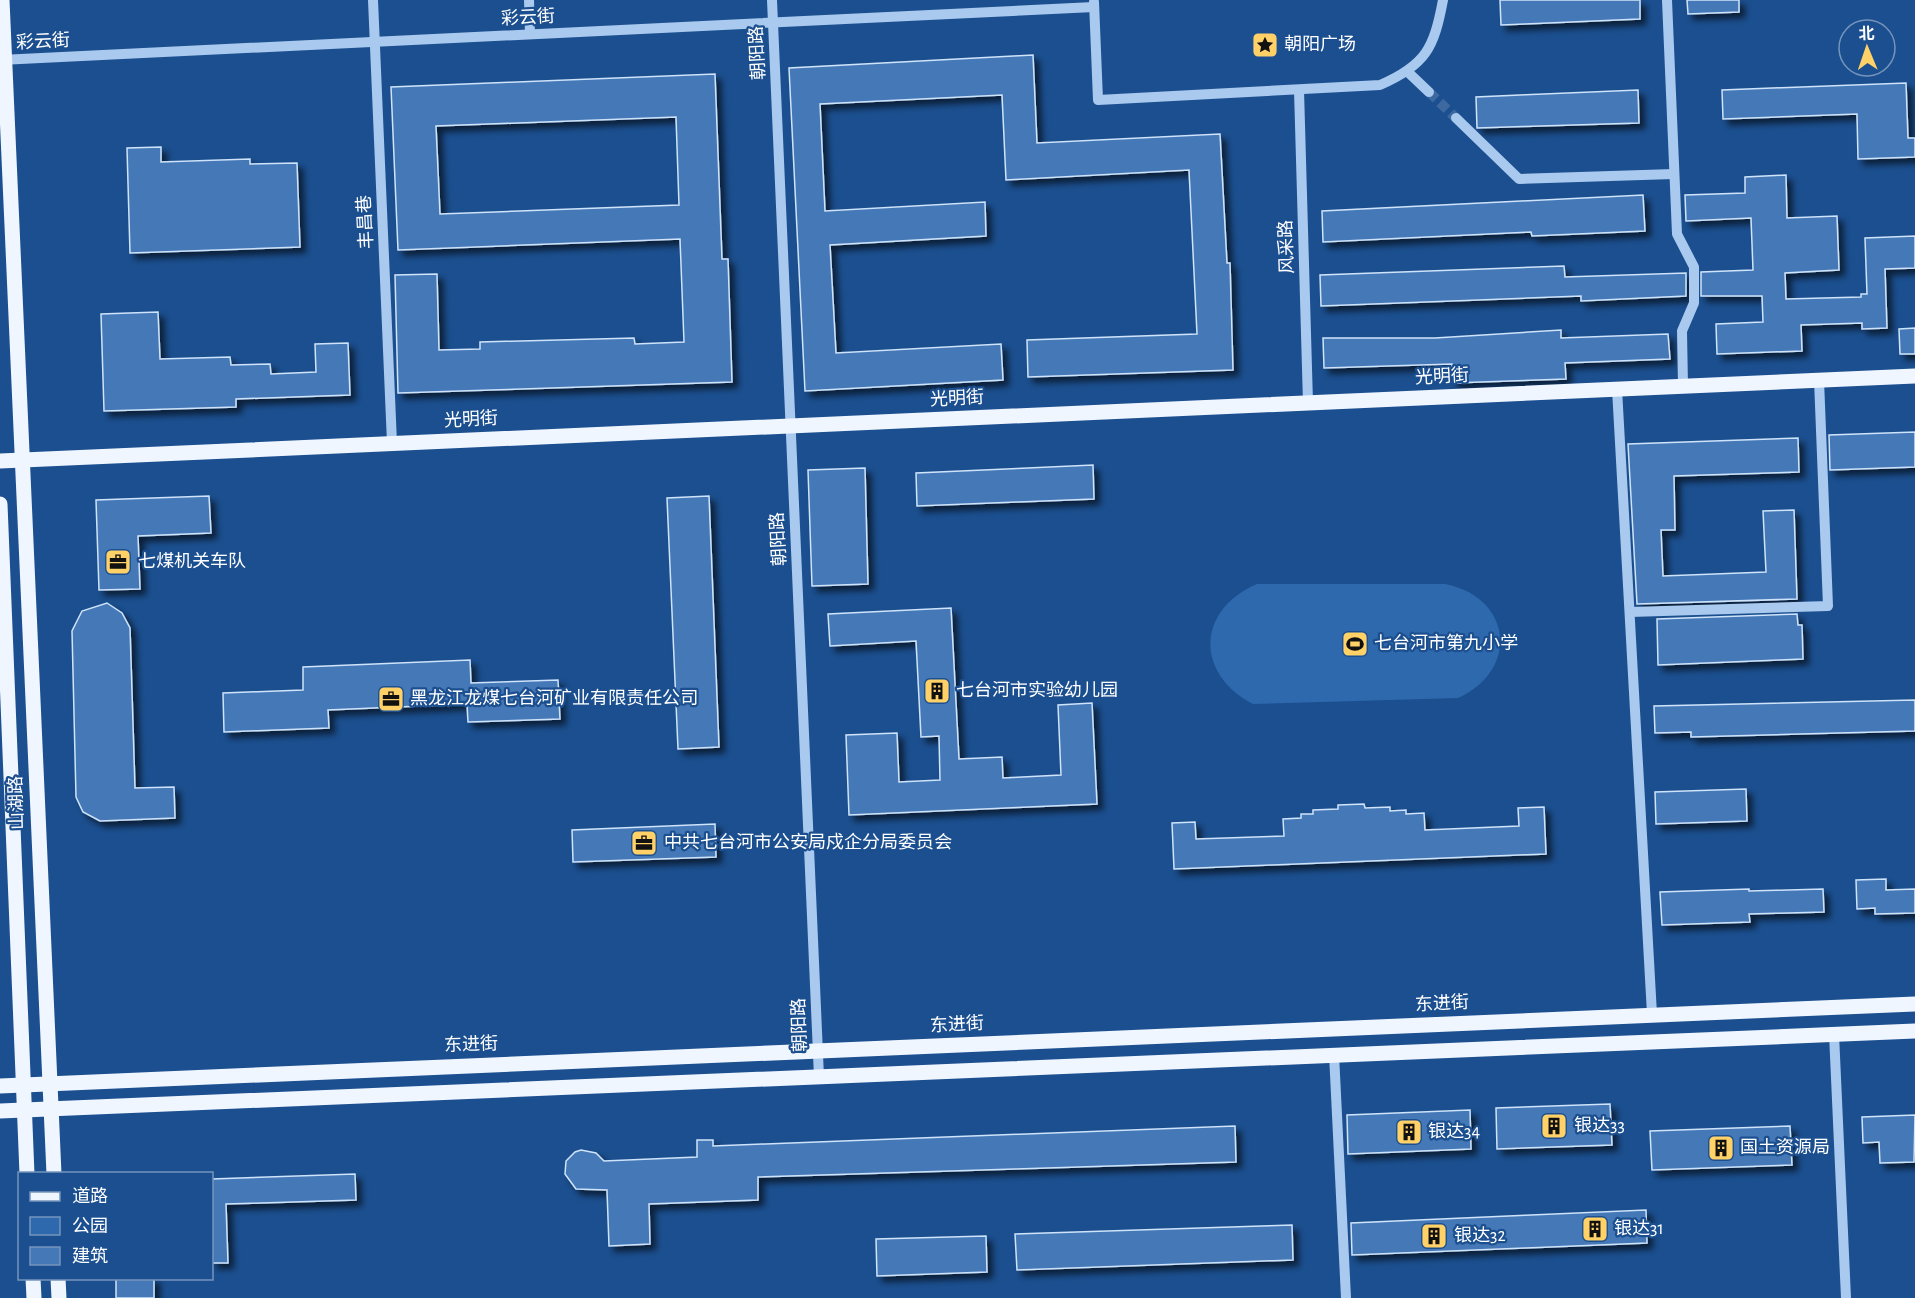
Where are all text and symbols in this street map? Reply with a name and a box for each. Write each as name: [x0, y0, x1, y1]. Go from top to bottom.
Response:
street label: 彩云街: [500, 6, 555, 28]
north arrow: [1837, 18, 1897, 78]
text: 北: [1858, 25, 1875, 42]
street label: 朝阳路: [746, 26, 768, 81]
street label: 彩云街: [15, 30, 70, 52]
place icon: 朝阳广场: [1250, 30, 1280, 60]
place label: 朝阳广场: [1284, 34, 1356, 54]
street label: 丰昌巷: [354, 195, 376, 250]
street label: 风采路: [1275, 220, 1297, 274]
street label: 光明街: [1414, 365, 1469, 387]
street label: 光明街: [929, 387, 984, 409]
street label: 光明街: [443, 408, 498, 430]
street label: 朝阳路: [767, 512, 789, 567]
office icon: 七煤机关车队: [103, 547, 133, 577]
place label: 七煤机关车队: [138, 551, 246, 571]
sports icon: 七台河市第九小学: [1340, 629, 1370, 659]
place label: 七台河市第九小学: [1374, 633, 1518, 653]
building icon: 七台河市实验幼儿园: [922, 676, 952, 706]
place label: 七台河市实验幼儿园: [956, 680, 1118, 700]
office icon: 黑龙江龙煤七台河矿业有限责任公司: [376, 684, 406, 714]
place label: 黑龙江龙煤七台河矿业有限责任公司: [410, 688, 698, 708]
street label: 山湖路: [5, 776, 27, 830]
office icon: 中共七台河市公安局戍企分局委员会: [629, 828, 659, 858]
place label: 中共七台河市公安局戍企分局委员会: [664, 832, 952, 852]
street label: 东进街: [1414, 992, 1469, 1014]
street label: 朝阳路: [788, 998, 810, 1052]
street label: 东进街: [929, 1013, 984, 1035]
street label: 东进街: [444, 1033, 498, 1055]
building icon: 银达33: [1539, 1111, 1569, 1141]
place label: 银达33: [1574, 1115, 1625, 1135]
building icon: 银达34: [1394, 1117, 1424, 1147]
place label: 银达34: [1428, 1121, 1480, 1141]
building icon: 国土资源局: [1706, 1133, 1736, 1163]
place label: 国土资源局: [1740, 1137, 1830, 1157]
legend: [18, 1172, 213, 1280]
text: 道路: [72, 1186, 108, 1206]
building icon: 银达31: [1580, 1214, 1610, 1244]
text: 公园: [72, 1217, 108, 1236]
place label: 银达31: [1614, 1218, 1664, 1238]
building icon: 银达32: [1419, 1221, 1449, 1251]
place label: 银达32: [1454, 1225, 1506, 1245]
text: 建筑: [72, 1246, 108, 1266]

